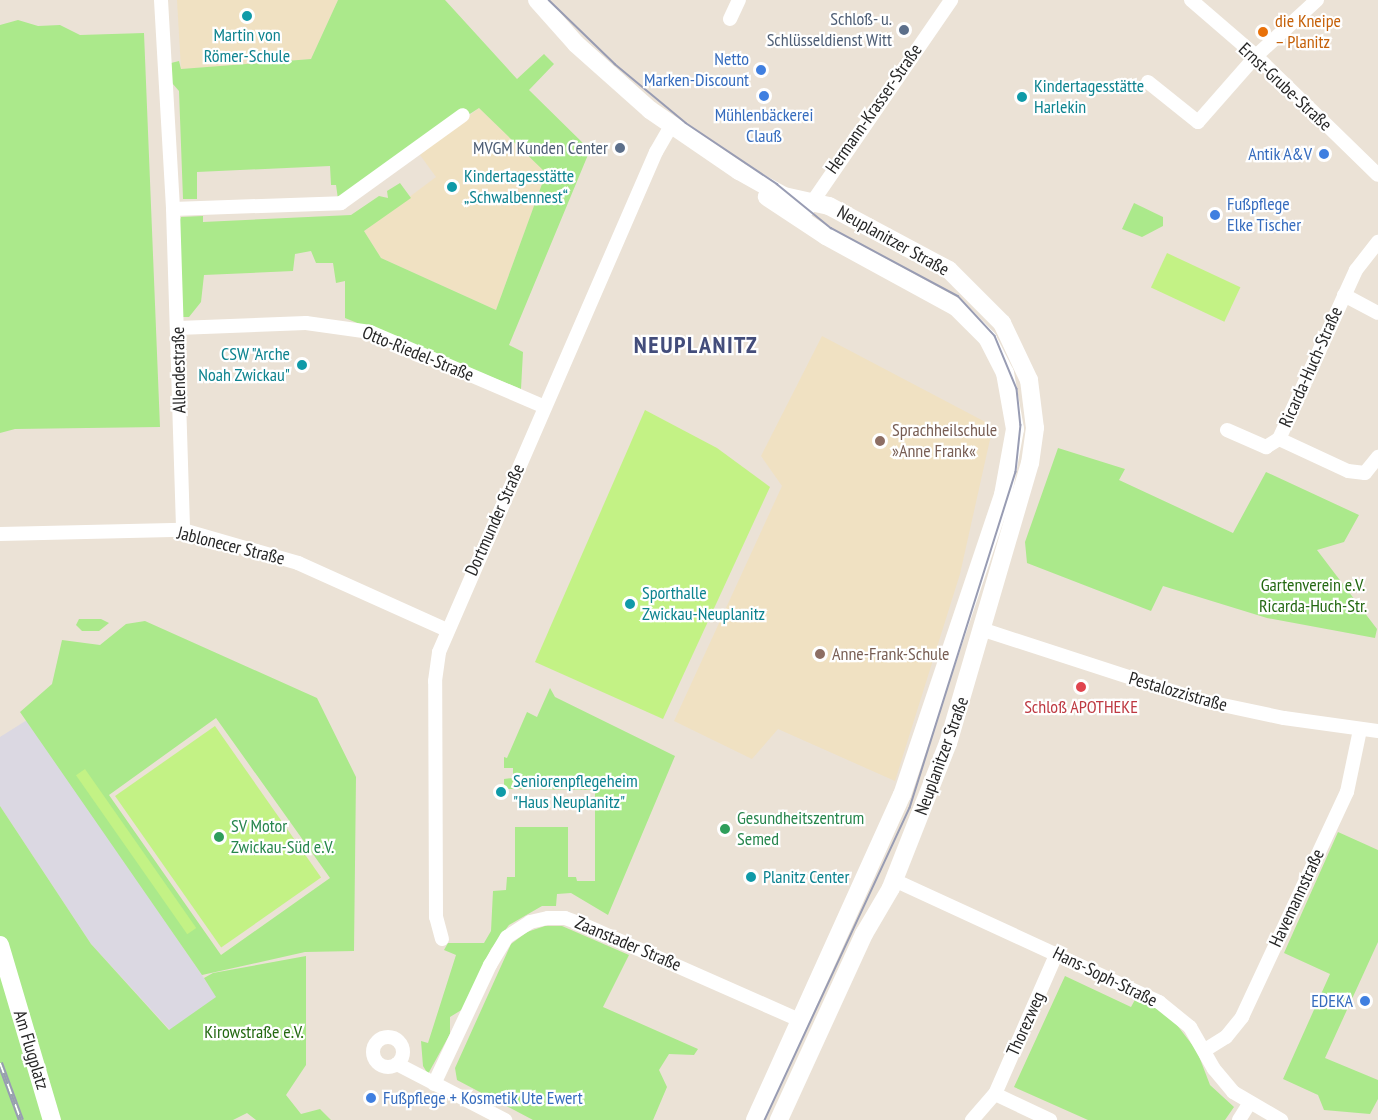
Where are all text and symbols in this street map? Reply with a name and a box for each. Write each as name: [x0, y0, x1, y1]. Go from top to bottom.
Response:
marker: Martin von Römer-Schule: [240, 9, 254, 23]
place label: Schloß- u. Schlüsseldienst Witt: [766, 9, 892, 52]
place label: die Kneipe – Planitz: [1275, 11, 1341, 54]
marker: Schloß- u. Schlüsseldienst Witt: [897, 23, 911, 37]
place label: Martin von Römer-Schule: [204, 25, 290, 68]
marker: die Kneipe – Planitz: [1256, 25, 1270, 39]
street label: Ernst-Grube-Straße: [1234, 38, 1336, 136]
street label: Hermann-Krasser-Straße: [821, 40, 927, 178]
place label: Netto Marken-Discount: [644, 49, 749, 92]
marker: Netto Marken-Discount: [754, 63, 768, 77]
place label: Kindertagesstätte Harlekin: [1034, 76, 1144, 118]
marker: Mühlenbäckerei Clauß: [757, 89, 771, 103]
marker: Kindertagesstätte Harlekin: [1015, 90, 1029, 104]
place label: Mühlenbäckerei Clauß: [715, 105, 813, 148]
place label: MVGM Kunden Center: [473, 137, 608, 159]
marker: MVGM Kunden Center: [613, 141, 627, 155]
place label: Antik A&V: [1247, 143, 1312, 165]
marker: Antik A&V: [1317, 147, 1331, 161]
place label: Kindertagesstätte „Schwalbennest“: [464, 166, 574, 208]
marker: Kindertagesstätte „Schwalbennest“: [445, 180, 459, 194]
place label: Fußpflege Elke Tischer: [1227, 194, 1302, 236]
street label: Neuplanitzer Straße: [833, 201, 953, 281]
marker: Fußpflege Elke Tischer: [1208, 208, 1222, 222]
street label: Ricarda-Huch-Straße: [1275, 304, 1347, 430]
street label: Otto-Riedel-Straße: [359, 322, 477, 386]
street label: Allendestraße: [167, 326, 191, 414]
district label: NEUPLANITZ: [634, 331, 758, 359]
place label: CSW "Arche Noah Zwickau": [198, 344, 290, 386]
marker: CSW "Arche Noah Zwickau": [295, 358, 309, 372]
place label: Sprachheilschule »Anne Frank«: [892, 420, 997, 462]
marker: Sprachheilschule »Anne Frank«: [873, 434, 887, 448]
street label: Dortmunder Straße: [461, 461, 529, 579]
street label: Jablonecer Straße: [175, 522, 287, 570]
park label: Gartenverein e.V. Ricarda-Huch-Str.: [1259, 575, 1367, 618]
place label: Sporthalle Zwickau-Neuplanitz: [642, 583, 765, 626]
marker: Sporthalle Zwickau-Neuplanitz: [623, 597, 637, 611]
place label: Anne-Frank-Schule: [832, 643, 950, 665]
marker: Anne-Frank-Schule: [813, 647, 827, 661]
street label: Pestalozzistraße: [1126, 668, 1230, 716]
marker: Schloß APOTHEKE: [1074, 680, 1088, 694]
street label: Neuplanitzer Straße: [911, 694, 973, 818]
place label: Schloß APOTHEKE: [1024, 696, 1138, 718]
place label: Seniorenpflegeheim "Haus Neuplanitz": [513, 771, 638, 814]
marker: Seniorenpflegeheim "Haus Neuplanitz": [494, 785, 508, 799]
place label: Gesundheitszentrum Semed: [737, 808, 864, 850]
place label: SV Motor Zwickau-Süd e.V.: [231, 816, 334, 858]
marker: Gesundheitszentrum Semed: [718, 822, 732, 836]
marker: SV Motor Zwickau-Süd e.V.: [212, 830, 226, 844]
street label: Havemannstraße: [1265, 846, 1329, 950]
place label: Planitz Center: [763, 866, 850, 888]
marker: Planitz Center: [744, 870, 758, 884]
street label: Zaanstader Straße: [572, 912, 684, 976]
street label: Hans-Soph-Straße: [1049, 942, 1161, 1012]
street label: Thorezweg: [1002, 989, 1050, 1059]
place label: EDEKA: [1311, 990, 1353, 1012]
marker: EDEKA: [1358, 994, 1372, 1008]
street label: Am Flugplatz: [9, 1008, 53, 1092]
park label: Kirowstraße e.V.: [204, 1021, 304, 1043]
place label: Fußpflege + Kosmetik Ute Ewert: [383, 1087, 583, 1109]
marker: Fußpflege + Kosmetik Ute Ewert: [364, 1091, 378, 1105]

